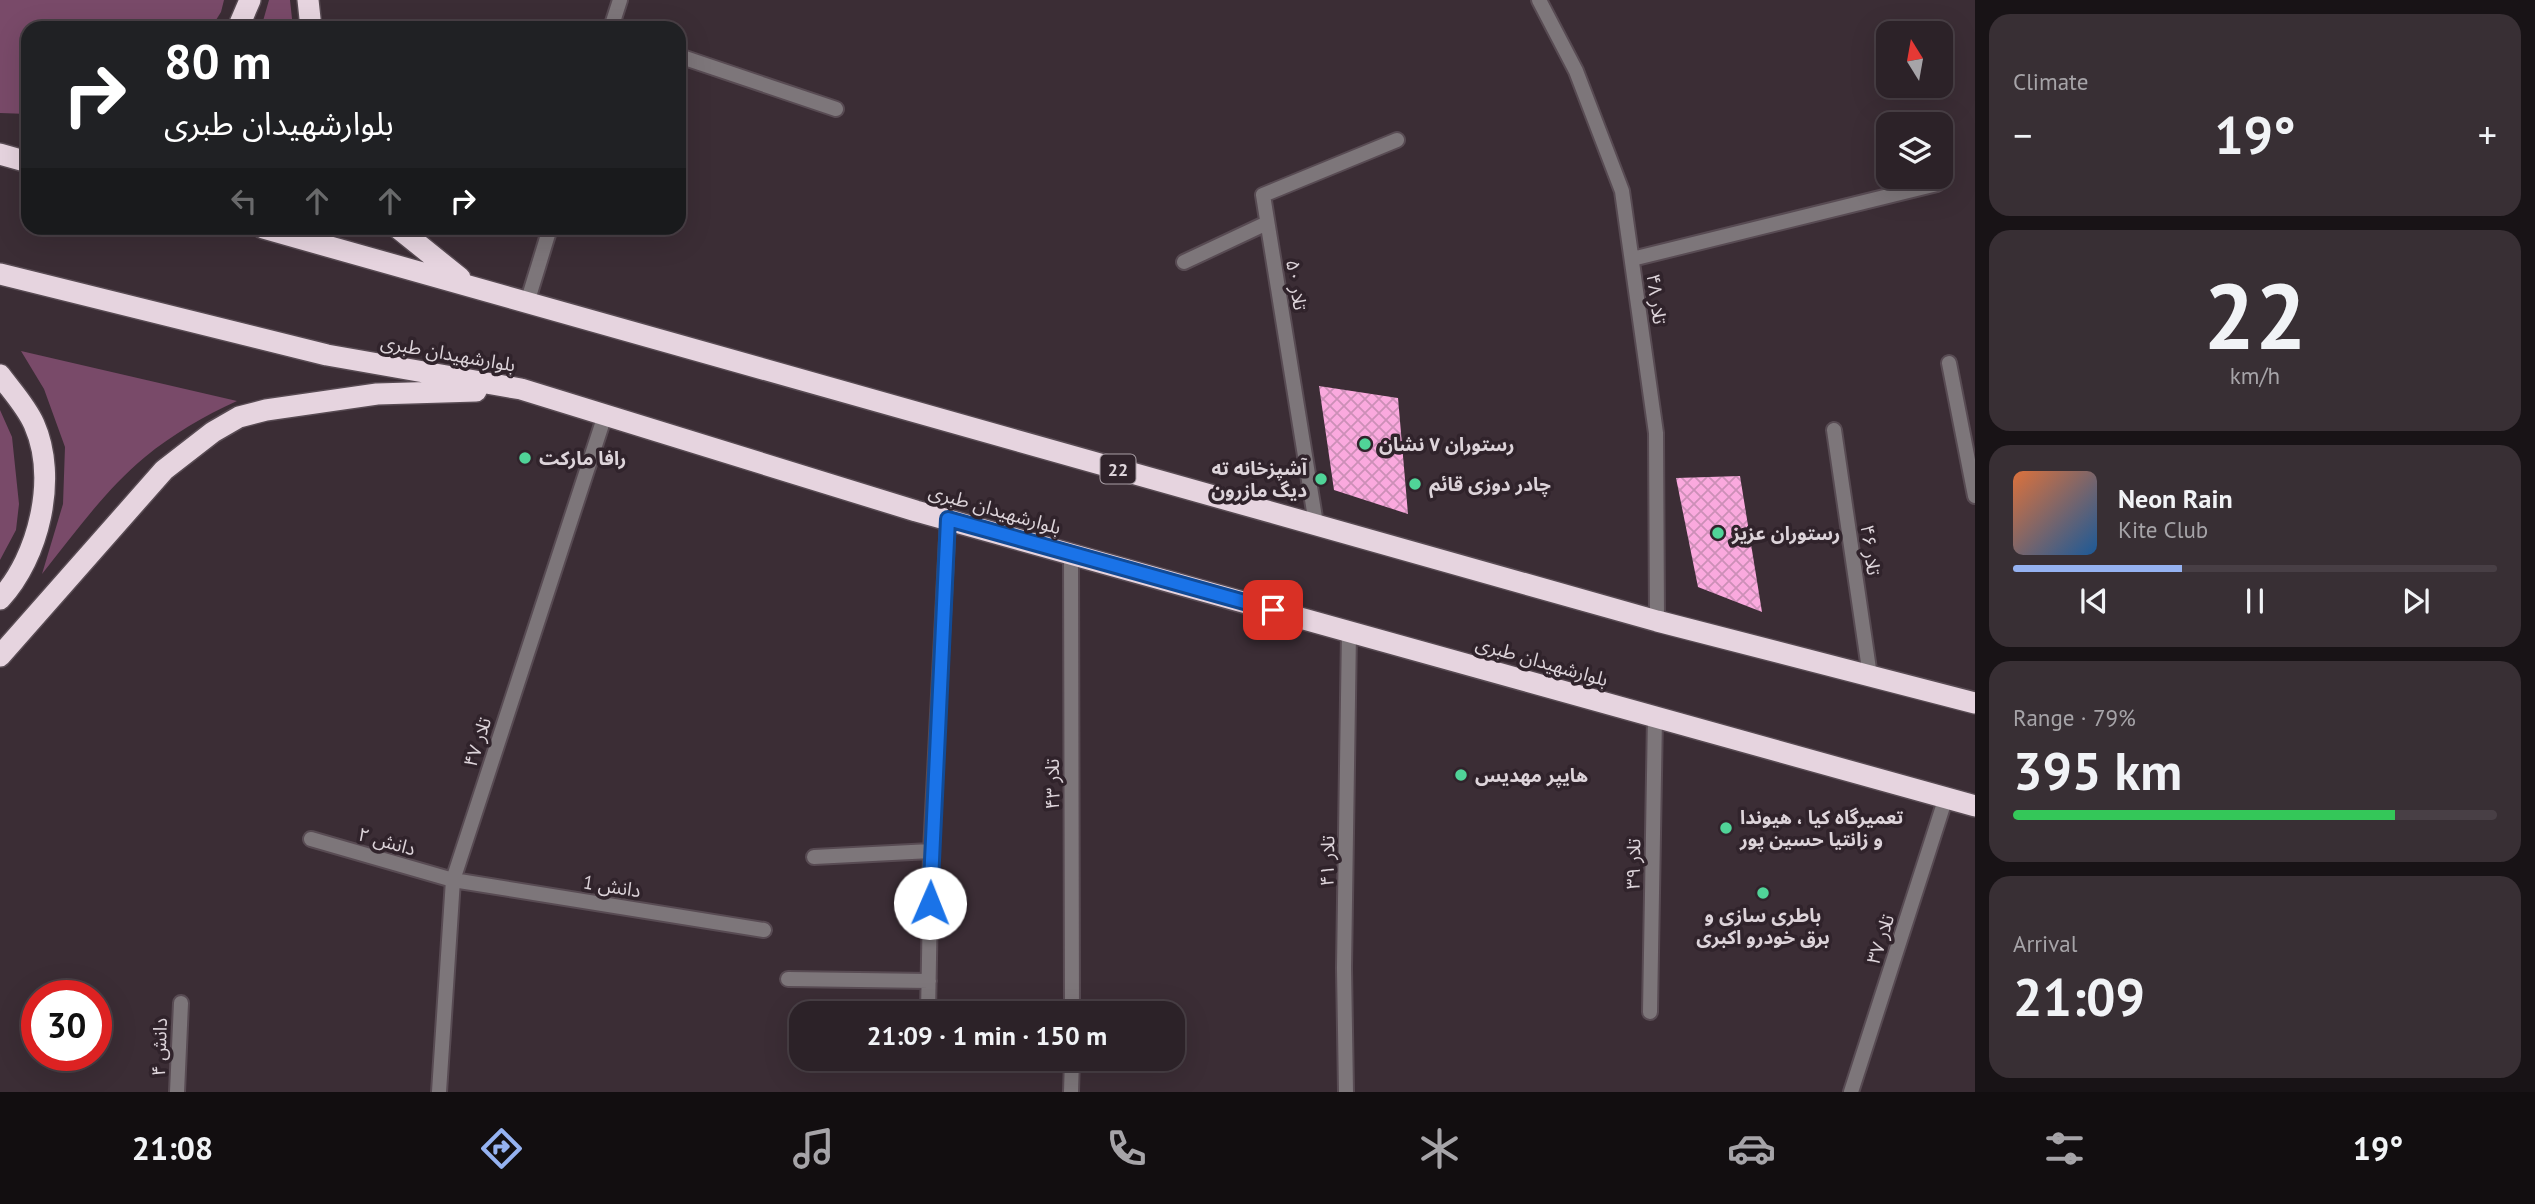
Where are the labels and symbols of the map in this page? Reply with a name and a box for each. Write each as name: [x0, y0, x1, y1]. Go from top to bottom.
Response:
north arrow: [1876, 21, 1953, 98]
street label: تلار ۵۰: [1281, 258, 1313, 312]
street label: تلار ۴۸: [1642, 272, 1672, 326]
street label: بلوارشهیدان طبری: [379, 329, 517, 377]
place label: رستوران ۷ نشان: [1379, 432, 1515, 456]
marker: رستوران ۷ نشان: [1357, 436, 1373, 452]
place label: رافا مارکت: [539, 446, 626, 470]
marker: رافا مارکت: [517, 450, 533, 466]
road number: 22: [1100, 454, 1136, 484]
place label: آشپزخانه ته دیگ مازرون: [1211, 456, 1308, 502]
marker: آشپزخانه ته دیگ مازرون: [1313, 471, 1329, 487]
place label: چادر دوزی قائم: [1429, 472, 1551, 499]
marker: چادر دوزی قائم: [1407, 476, 1423, 492]
street label: بلوارشهیدان طبری: [926, 479, 1064, 539]
place label: رستوران عزیز: [1731, 521, 1840, 545]
street label: تلار ۴۶: [1856, 523, 1886, 577]
marker: رستوران عزیز: [1710, 525, 1726, 541]
pin: [1243, 580, 1303, 640]
street label: بلوارشهیدان طبری: [1473, 631, 1611, 691]
street label: تلار ۴۷: [458, 714, 496, 770]
street label: تلار ۴۳: [1040, 759, 1064, 809]
place label: هایپر مهدیس: [1475, 763, 1588, 788]
marker: هایپر مهدیس: [1453, 767, 1469, 783]
place label: تعمیرگاه کیا ، هیوندا و زانتیا حسین پور: [1739, 805, 1903, 852]
marker: تعمیرگاه کیا ، هیوندا و زانتیا حسین پور: [1718, 820, 1734, 836]
street label: دانش ۲: [355, 821, 419, 861]
street label: تلار ۴۱: [1315, 835, 1339, 887]
street label: تلار ۳۹: [1621, 838, 1645, 890]
position arrow: [893, 866, 967, 940]
street label: دانش 1: [581, 870, 643, 902]
marker: باطری سازی و برق خودرو اکبری: [1755, 885, 1771, 901]
place label: باطری سازی و برق خودرو اکبری: [1696, 903, 1830, 949]
street label: تلار ۳۷: [1861, 911, 1899, 967]
speed limit sign: 30: [21, 980, 112, 1071]
street label: دانش ۴: [146, 1017, 172, 1077]

